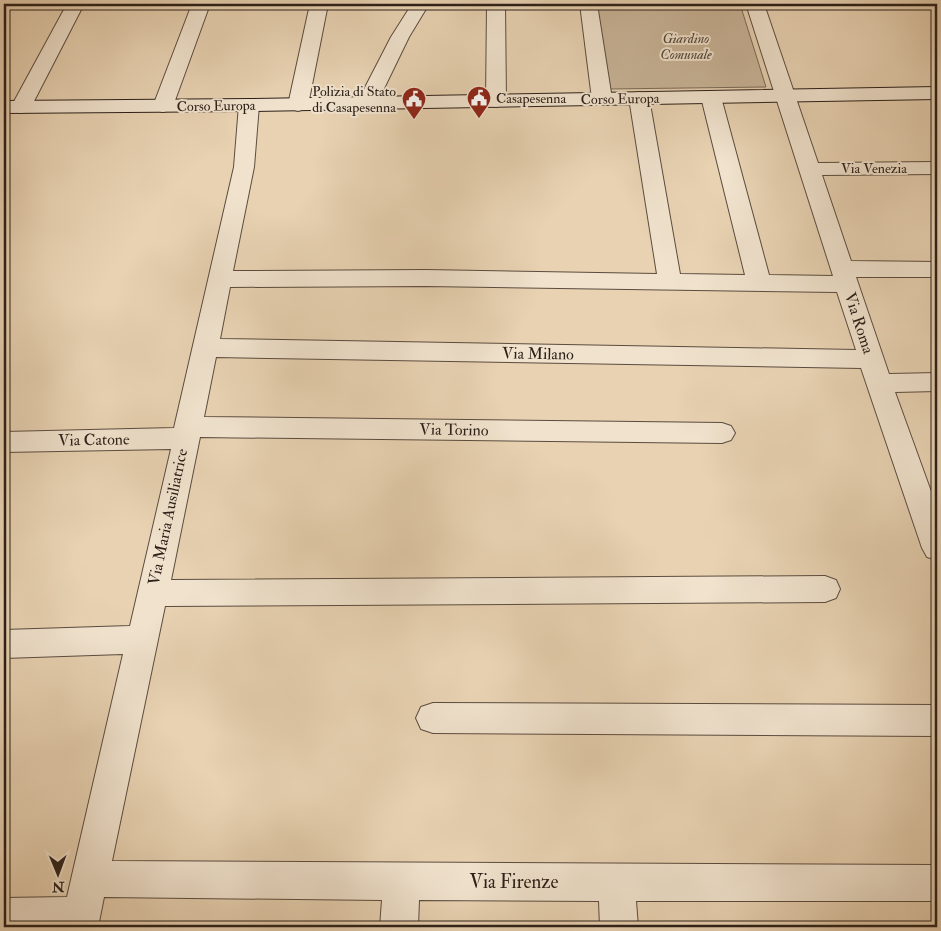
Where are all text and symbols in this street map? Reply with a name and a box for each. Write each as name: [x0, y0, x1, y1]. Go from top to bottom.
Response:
park label: Giardino Comunale: [660, 30, 712, 63]
place label: Polizia di Stato di Casapesenna: [312, 83, 396, 117]
public building icon: Casapesenna: [466, 85, 492, 119]
public building icon: Polizia di Stato di Casapesenna: [401, 86, 427, 120]
place label: Casapesenna: [496, 90, 567, 108]
street label: Corso Europa: [580, 90, 660, 109]
street label: Corso Europa: [176, 97, 256, 116]
street label: Via Venezia: [841, 160, 907, 177]
street label: Via Roma: [840, 290, 878, 357]
street label: Via Milano: [502, 343, 574, 365]
street label: Via Torino: [419, 419, 489, 441]
street label: Via Catone: [58, 429, 130, 451]
street label: Via Maria Ausiliatrice: [144, 447, 192, 587]
north arrow: [32, 848, 82, 898]
street label: Via Firenze: [470, 870, 559, 894]
text: N: [51, 878, 66, 895]

